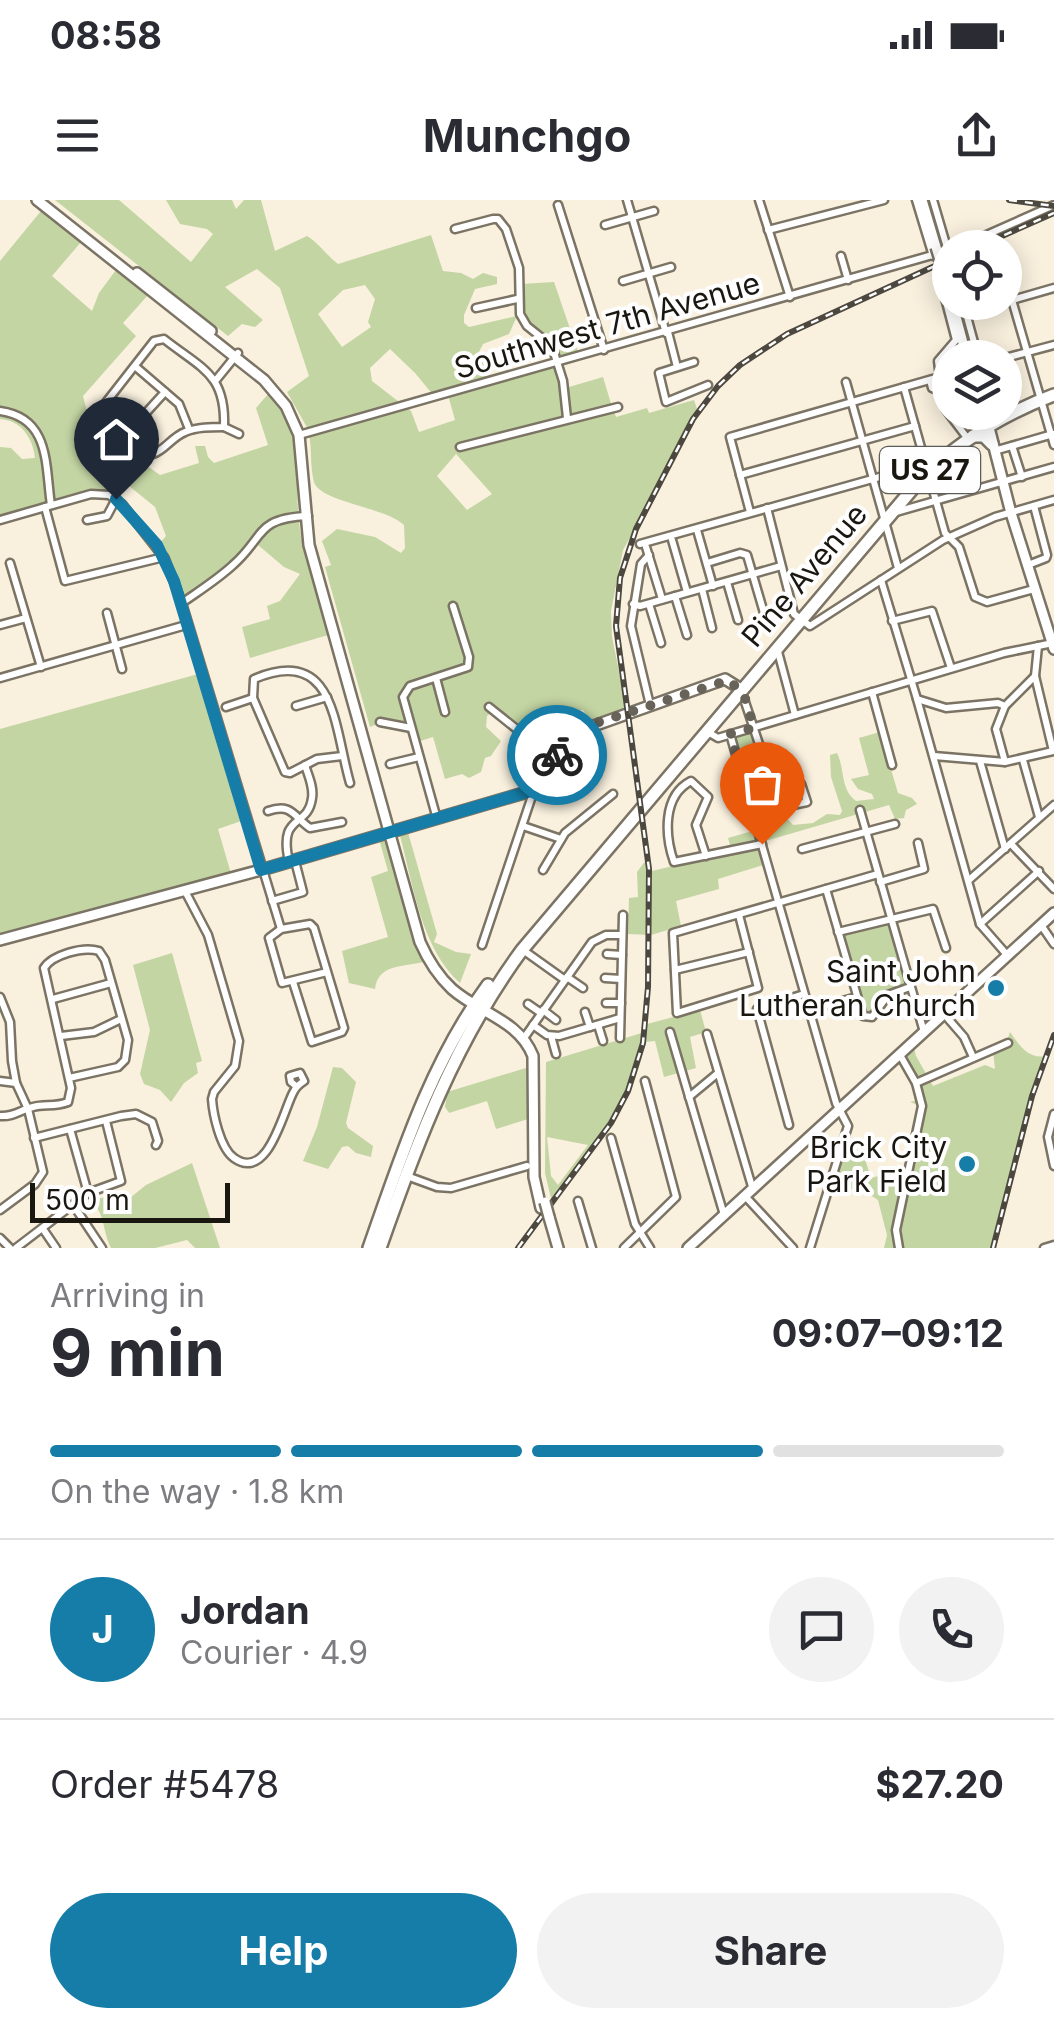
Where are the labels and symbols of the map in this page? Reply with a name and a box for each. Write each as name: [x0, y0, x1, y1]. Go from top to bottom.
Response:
street label: Southwest 7th Avenue: [450, 264, 764, 386]
pin: [74, 397, 159, 500]
road number: US 27: [880, 447, 980, 493]
street label: Pine Avenue: [734, 496, 874, 654]
courier: [507, 705, 607, 805]
pin: [720, 742, 805, 845]
place label: Saint John Lutheran Church: [739, 953, 976, 1023]
marker: Saint John Lutheran Church: [985, 977, 1007, 999]
place label: Brick City Park Field: [806, 1129, 947, 1199]
marker: Brick City Park Field: [956, 1153, 978, 1175]
scale bar: [30, 1178, 230, 1223]

